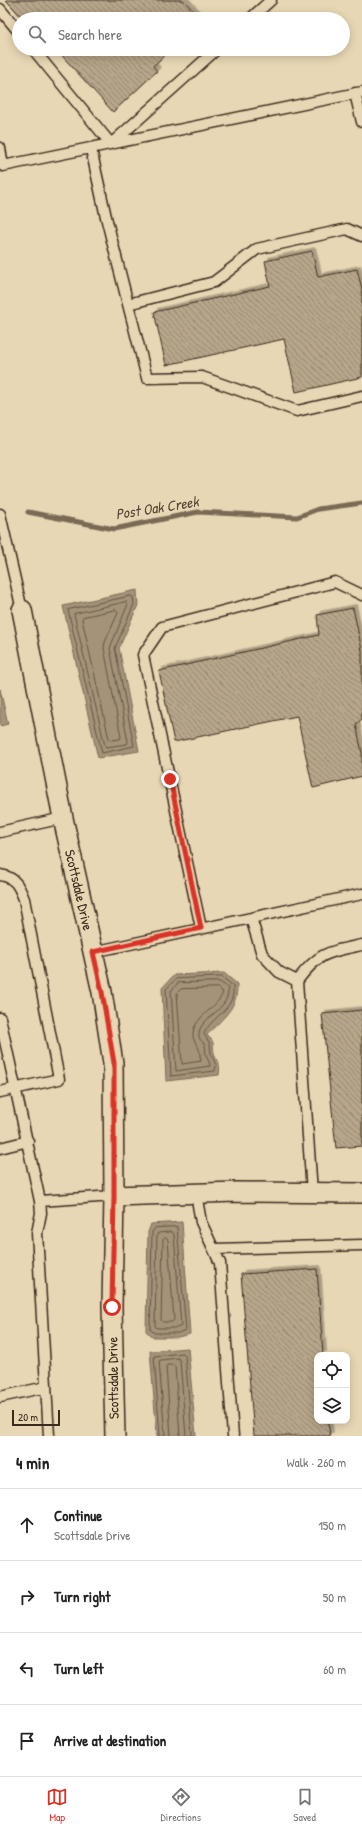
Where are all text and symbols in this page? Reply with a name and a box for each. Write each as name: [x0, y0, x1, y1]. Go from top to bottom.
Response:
search box: [12, 12, 350, 56]
icon: search: [26, 23, 48, 45]
text: Search here: [58, 24, 122, 45]
water label: Post Oak Creek: [114, 490, 202, 524]
route end: [161, 770, 179, 788]
street label: Scottsdale Drive: [61, 848, 98, 933]
route start: [103, 1298, 121, 1316]
street label: Scottsdale Drive: [102, 1336, 123, 1419]
map controls: [314, 1352, 350, 1424]
button: locate: [314, 1352, 350, 1388]
button: layers: [314, 1388, 350, 1424]
scale bar: [12, 1408, 60, 1427]
text: 20 m: [18, 1410, 38, 1424]
text: 4 min: [16, 1451, 49, 1474]
text: Walk · 260 m: [287, 1453, 346, 1471]
text: Continue: [54, 1505, 102, 1526]
icon: ahead: [16, 1514, 38, 1536]
text: 150 m: [318, 1516, 346, 1534]
text: Scottsdale Drive: [54, 1526, 130, 1544]
icon: right: [16, 1586, 38, 1608]
text: Turn right: [54, 1586, 110, 1607]
text: 50 m: [323, 1588, 346, 1606]
icon: left: [16, 1658, 38, 1680]
text: Turn left: [54, 1658, 104, 1679]
text: 60 m: [323, 1660, 346, 1678]
icon: arrive: [16, 1730, 38, 1752]
text: Arrive at destination: [54, 1730, 166, 1751]
tab: Map: [46, 1786, 68, 1824]
tab: Directions: [161, 1786, 201, 1824]
tab: Saved: [293, 1786, 316, 1824]

